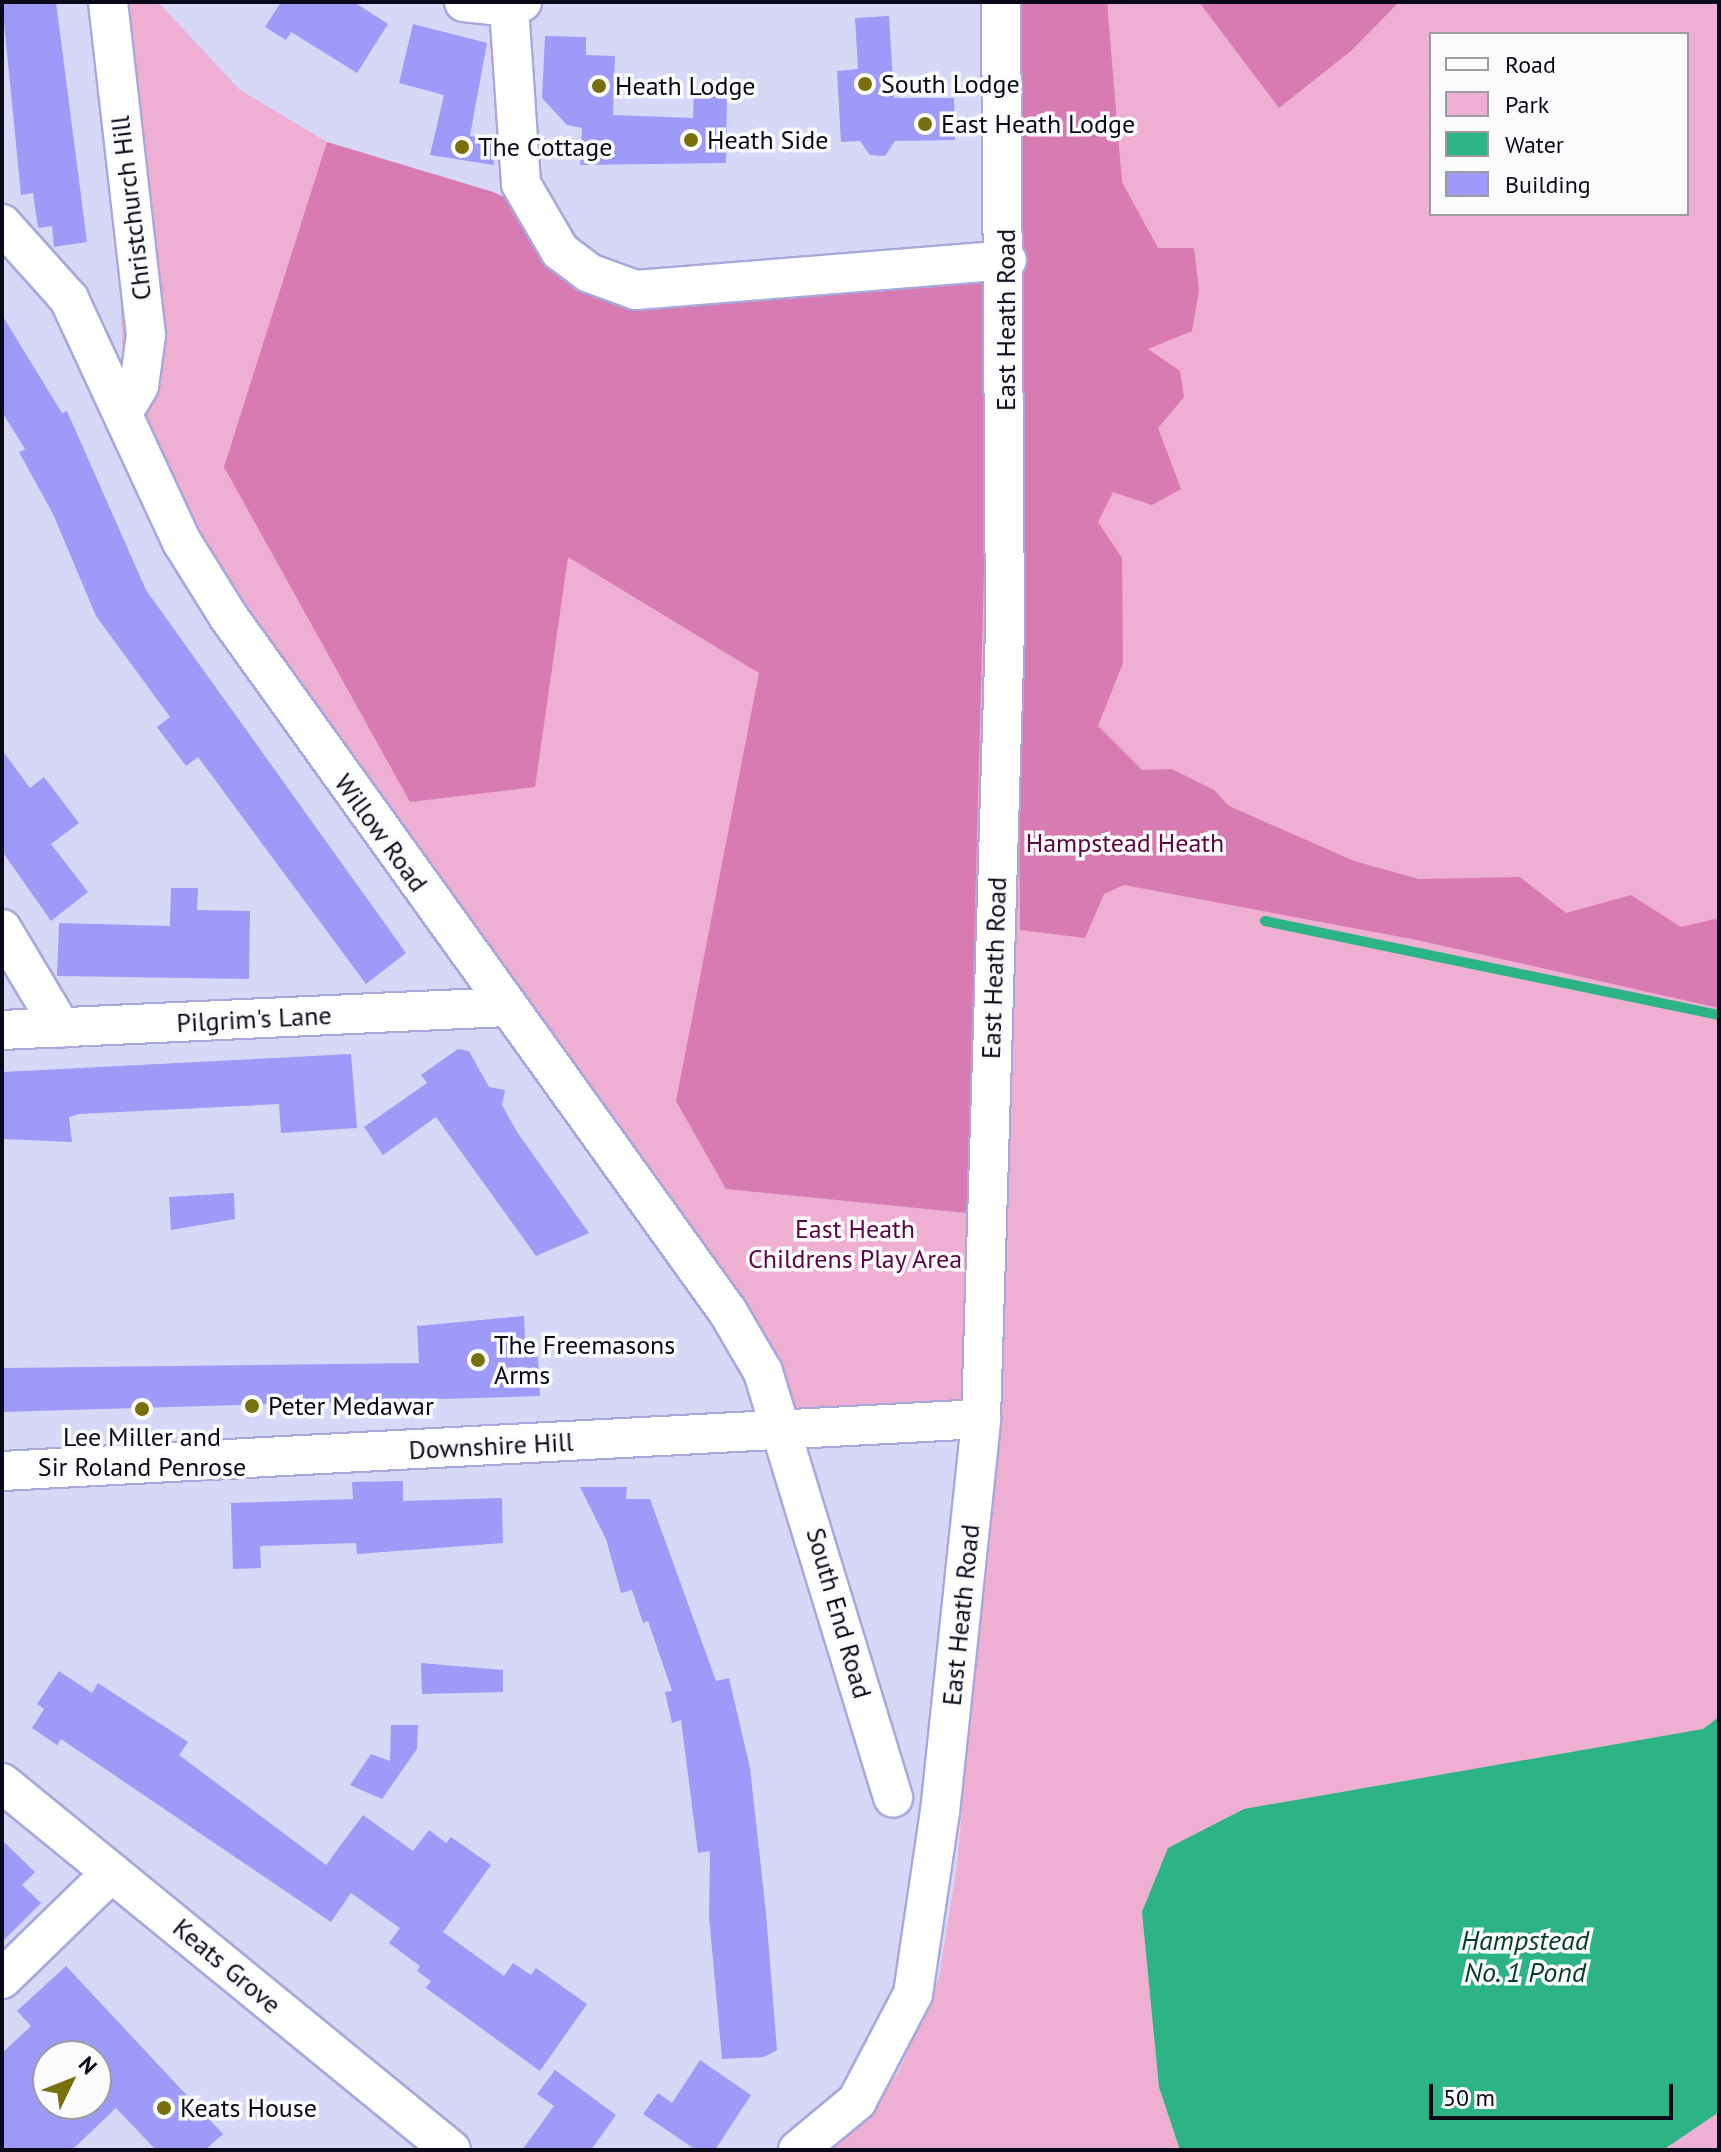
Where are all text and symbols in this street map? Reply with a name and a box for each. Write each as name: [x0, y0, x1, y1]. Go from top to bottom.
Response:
legend: [1429, 32, 1689, 216]
text: Road: [1505, 49, 1556, 80]
place label: South Lodge: [881, 68, 1020, 100]
place label: Heath Lodge: [615, 70, 756, 102]
marker: South Lodge: [856, 75, 874, 93]
marker: Heath Lodge: [590, 77, 608, 95]
text: Park: [1505, 89, 1549, 120]
place label: East Heath Lodge: [941, 108, 1135, 140]
street label: Christchurch Hill: [104, 114, 158, 302]
marker: East Heath Lodge: [916, 115, 934, 133]
place label: Heath Side: [707, 124, 829, 156]
text: Water: [1505, 129, 1564, 160]
place label: The Cottage: [478, 131, 612, 163]
marker: Heath Side: [682, 131, 700, 149]
marker: The Cottage: [453, 138, 471, 156]
text: Building: [1505, 169, 1591, 200]
street label: East Heath Road: [990, 229, 1022, 411]
street label: Willow Road: [328, 768, 434, 898]
park label: Hampstead Heath: [1026, 827, 1224, 859]
street label: East Heath Road: [975, 876, 1013, 1060]
street label: Pilgrim's Lane: [176, 999, 332, 1039]
park label: East Heath Childrens Play Area: [747, 1213, 963, 1274]
place label: The Freemasons Arms: [494, 1329, 675, 1390]
marker: The Freemasons Arms: [469, 1351, 487, 1369]
place label: Peter Medawar: [268, 1390, 434, 1422]
marker: Peter Medawar: [243, 1397, 261, 1415]
marker: Lee Miller and Sir Roland Penrose: [133, 1400, 151, 1418]
place label: Lee Miller and Sir Roland Penrose: [38, 1421, 246, 1482]
street label: Downshire Hill: [408, 1426, 574, 1466]
street label: East Heath Road: [936, 1523, 986, 1707]
street label: South End Road: [800, 1524, 878, 1702]
street label: Keats Grove: [167, 1912, 287, 2020]
water label: Hampstead No. 1 Pond: [1461, 1923, 1589, 1989]
north arrow: [32, 2040, 112, 2120]
text: N: [73, 2050, 103, 2080]
scale bar: [1433, 2068, 1677, 2118]
text: 50 m: [1443, 2082, 1495, 2113]
place label: Keats House: [180, 2092, 317, 2124]
marker: Keats House: [155, 2099, 173, 2117]

